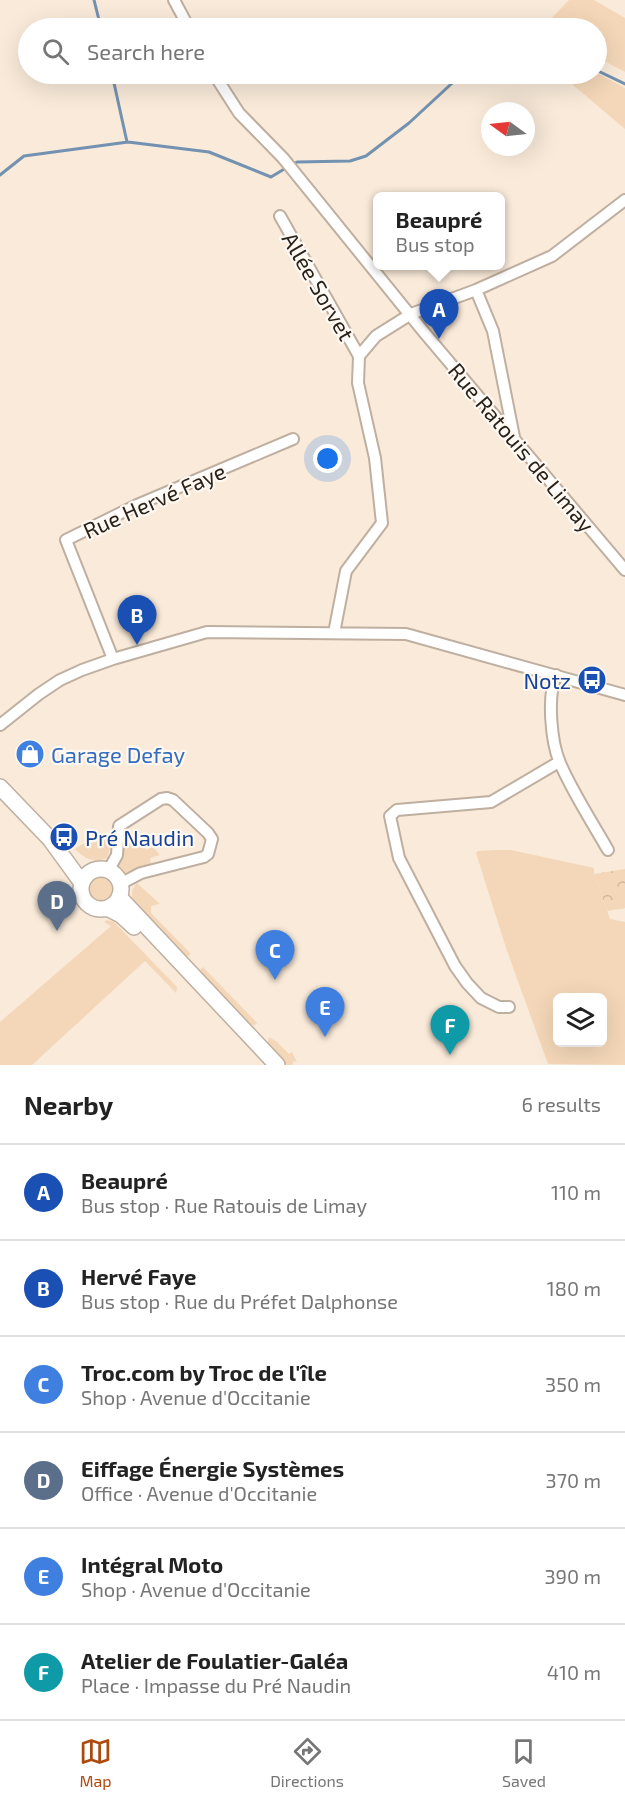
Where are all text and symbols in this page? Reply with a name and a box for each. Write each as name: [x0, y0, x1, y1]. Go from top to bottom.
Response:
search box: [18, 18, 607, 84]
icon: search: [39, 35, 72, 68]
text: Search here: [87, 38, 205, 64]
north arrow: [481, 102, 535, 156]
popup: [373, 192, 505, 270]
text: Beaupré: [396, 206, 482, 232]
street label: Allée Sorvet: [278, 227, 360, 345]
text: Bus stop: [396, 232, 475, 256]
pin: A: [420, 290, 458, 339]
street label: Rue Ratouis de Limay: [444, 357, 601, 537]
your location: [313, 444, 342, 473]
street label: Rue Hervé Faye: [79, 457, 229, 543]
pin: B: [118, 596, 156, 645]
bus stop icon: Notz: [576, 664, 608, 696]
place label: Notz: [523, 667, 571, 693]
shop icon: Garage Defay: [14, 738, 46, 770]
place label: Garage Defay: [51, 741, 186, 767]
bus stop icon: Pré Naudin: [48, 821, 80, 853]
place label: Pré Naudin: [85, 824, 194, 850]
pin: D: [38, 882, 76, 931]
pin: C: [256, 930, 294, 980]
pin: E: [306, 988, 344, 1037]
map controls: [553, 993, 607, 1047]
button: layers: [553, 993, 607, 1047]
pin: F: [430, 1006, 470, 1055]
text: Nearby: [24, 1089, 113, 1120]
text: 6 results: [521, 1092, 601, 1116]
text: Beaupré: [81, 1167, 168, 1193]
text: A: [37, 1180, 50, 1204]
text: 110 m: [551, 1180, 601, 1204]
text: Bus stop · Rue Ratouis de Limay: [81, 1193, 367, 1217]
text: Hervé Faye: [81, 1263, 196, 1289]
text: B: [37, 1276, 50, 1300]
text: 180 m: [547, 1276, 601, 1300]
text: Bus stop · Rue du Préfet Dalphonse: [81, 1289, 398, 1313]
text: Troc.com by Troc de l'île: [81, 1359, 327, 1385]
text: C: [38, 1372, 49, 1396]
text: 350 m: [545, 1372, 601, 1396]
text: Shop · Avenue d'Occitanie: [81, 1385, 311, 1409]
text: Eiffage Énergie Systèmes: [81, 1455, 344, 1481]
text: D: [37, 1468, 50, 1492]
text: 370 m: [546, 1468, 601, 1492]
text: Office · Avenue d'Occitanie: [81, 1481, 317, 1505]
text: Intégral Moto: [81, 1551, 223, 1577]
text: E: [38, 1564, 49, 1588]
text: 390 m: [544, 1564, 601, 1588]
text: Shop · Avenue d'Occitanie: [81, 1577, 311, 1601]
text: Atelier de Foulatier-Galéa: [81, 1647, 348, 1673]
text: F: [38, 1660, 49, 1684]
text: 410 m: [547, 1660, 601, 1684]
text: Place · Impasse du Pré Naudin: [81, 1673, 351, 1697]
tab: Map: [79, 1735, 112, 1790]
tab: Directions: [270, 1735, 344, 1790]
tab: Saved: [502, 1735, 546, 1790]

